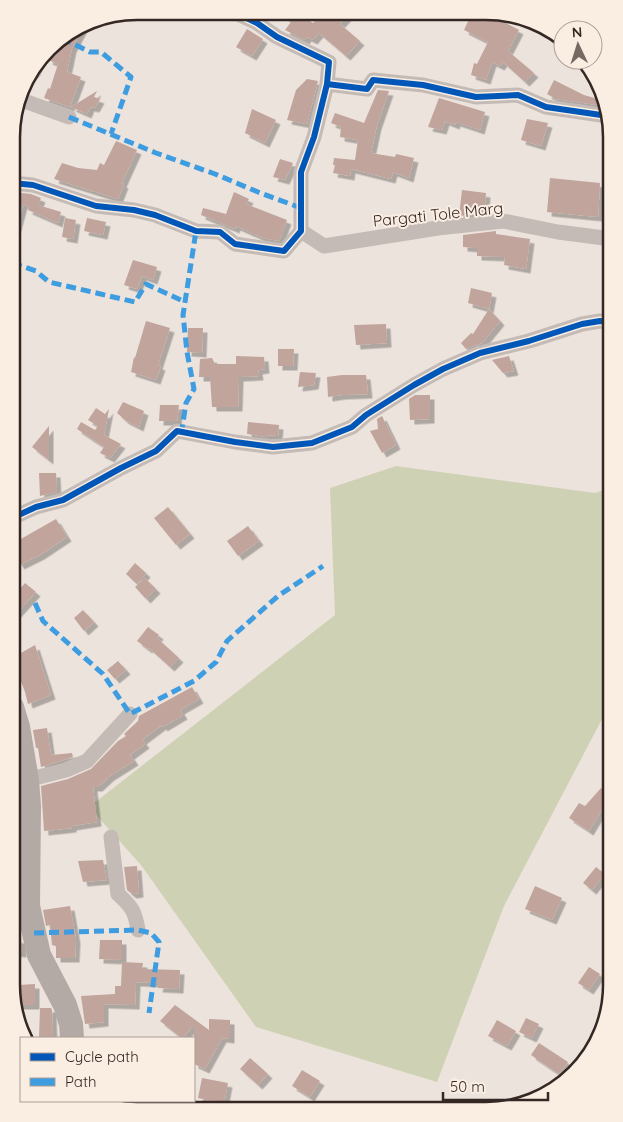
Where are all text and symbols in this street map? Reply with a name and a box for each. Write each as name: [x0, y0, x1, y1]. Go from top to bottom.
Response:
north arrow: [553, 20, 603, 70]
text: N: [571, 23, 583, 41]
street label: Pargati Tole Marg: [372, 197, 504, 231]
legend: [20, 1037, 195, 1102]
text: Cycle path: [65, 1047, 139, 1066]
scale bar: [443, 1070, 548, 1102]
text: Path: [65, 1072, 97, 1091]
text: 50 m: [450, 1077, 485, 1096]

